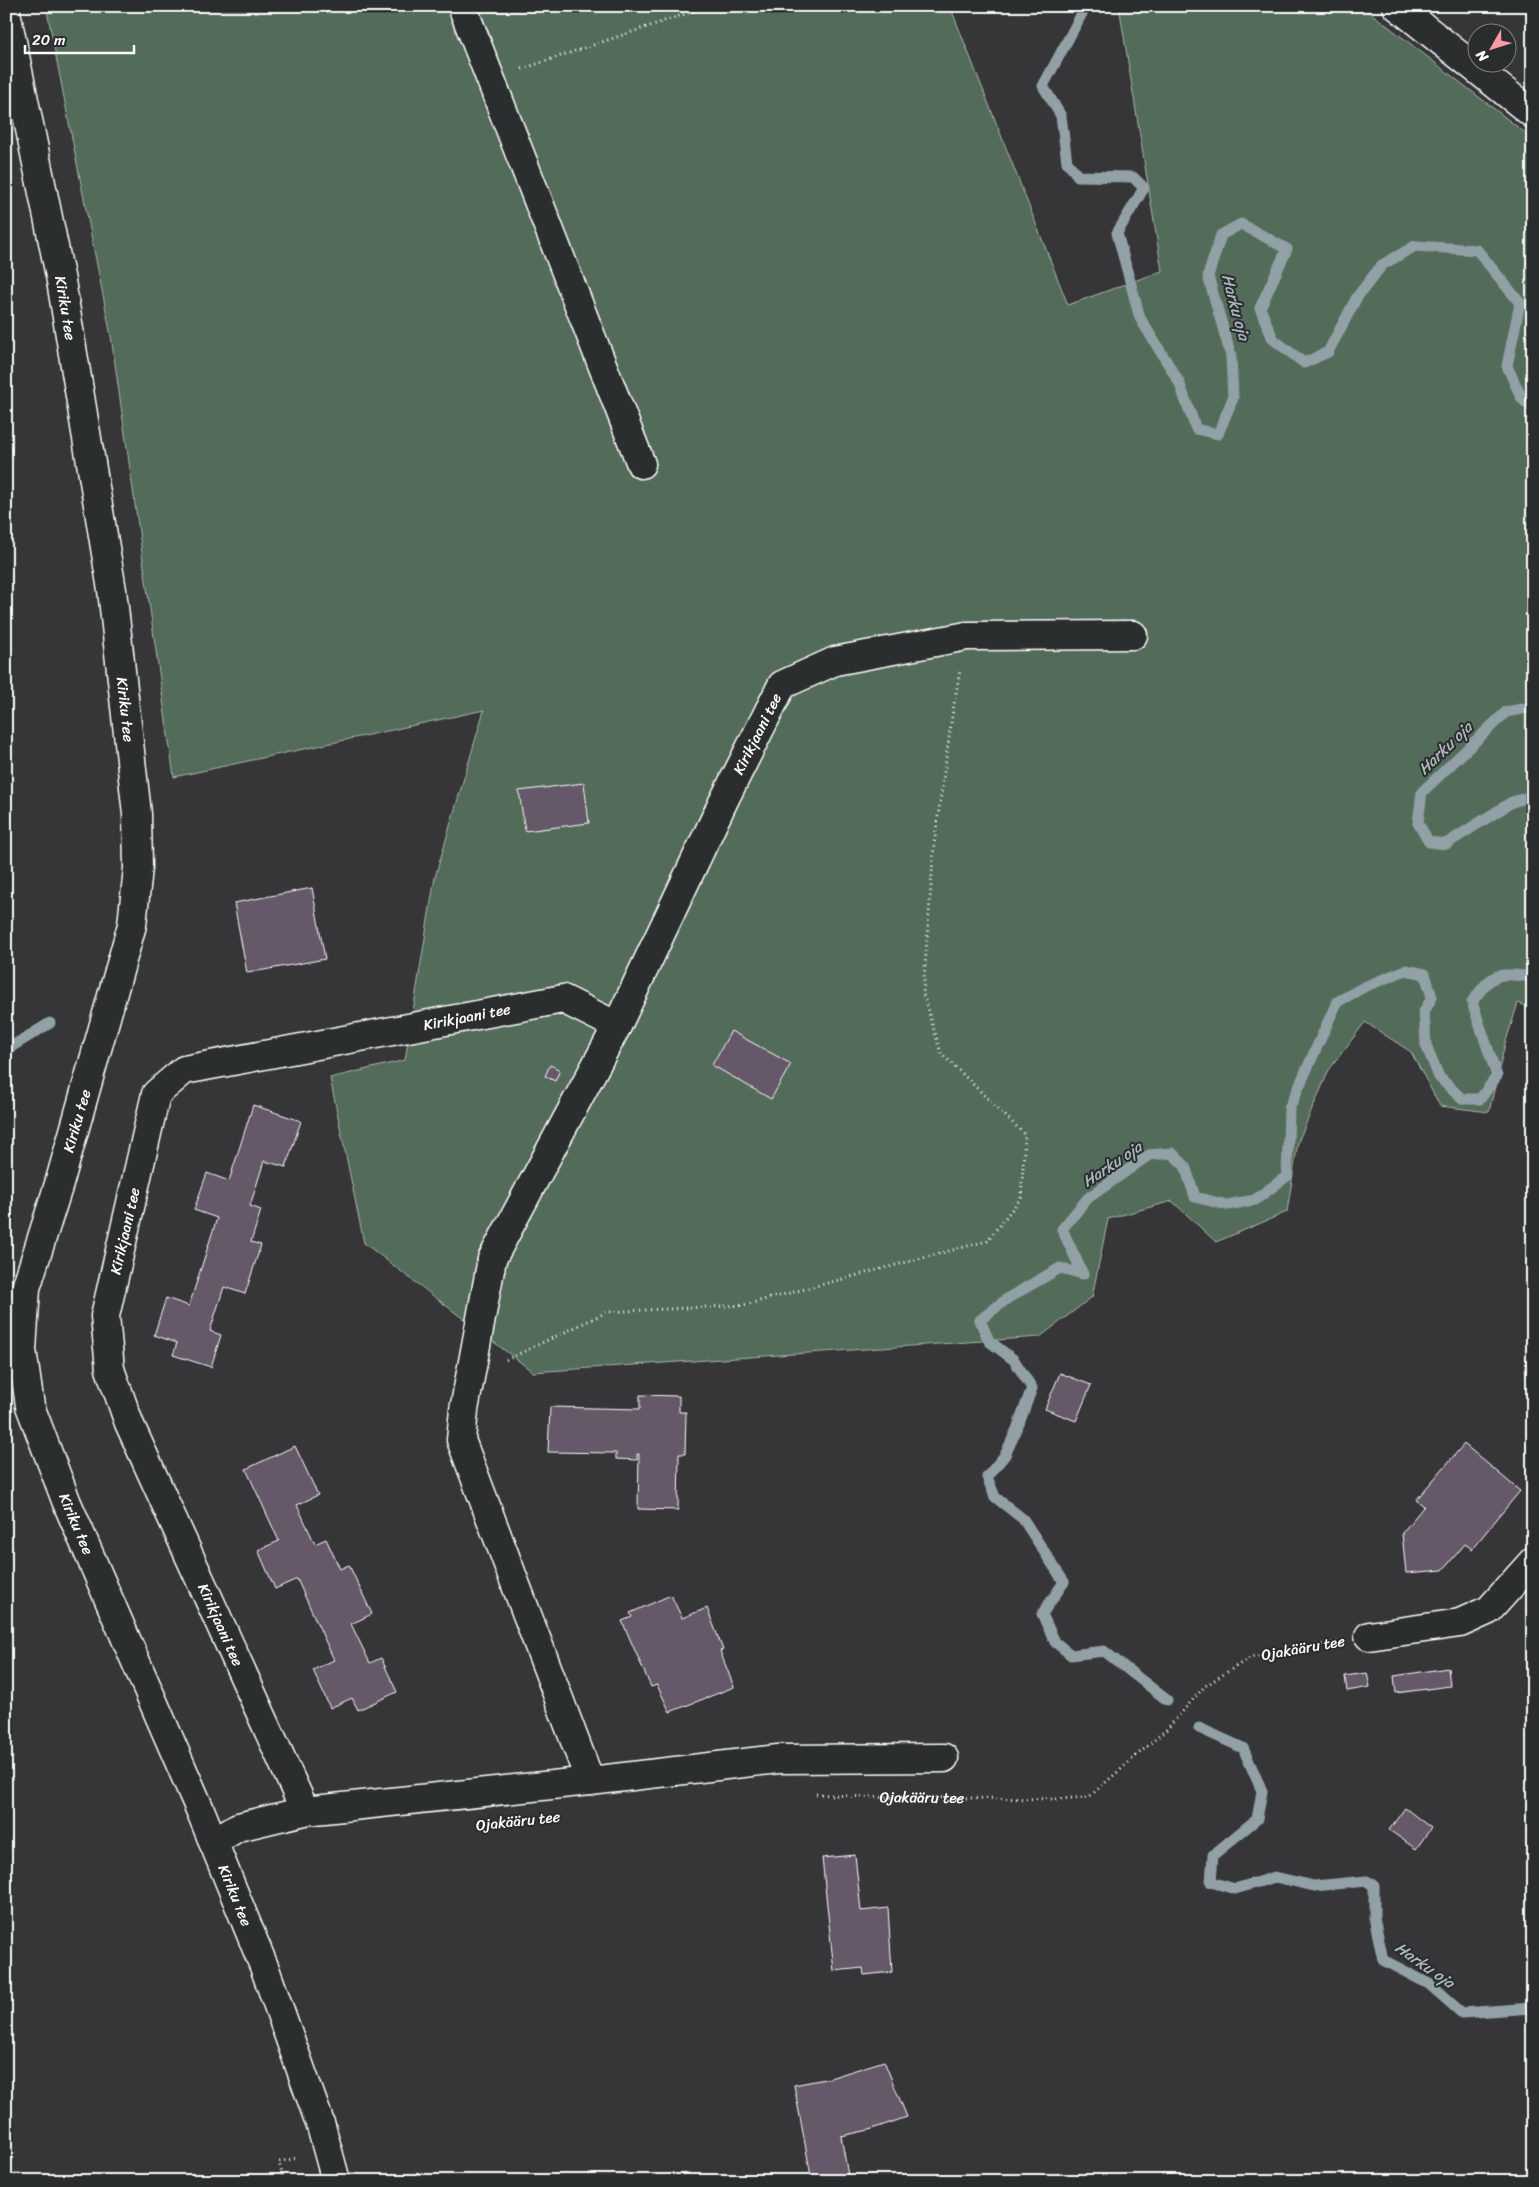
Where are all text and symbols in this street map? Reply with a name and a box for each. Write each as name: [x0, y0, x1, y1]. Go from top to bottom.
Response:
scale bar: [25, 22, 134, 54]
north arrow: [1466, 22, 1516, 72]
text: 20 m: [32, 27, 66, 53]
text: N: [1469, 44, 1496, 68]
water label: Harku oja: [1213, 271, 1259, 345]
street label: Kiriku tee: [47, 273, 84, 343]
street label: Kiriku tee: [109, 676, 142, 744]
street label: Kirikjaani tee: [726, 688, 789, 779]
water label: Harku oja: [1411, 713, 1481, 782]
street label: Kirikjaani tee: [421, 996, 513, 1038]
street label: Kiriku tee: [56, 1086, 99, 1156]
water label: Harku oja: [1076, 1132, 1150, 1195]
street label: Kirikjaani tee: [102, 1185, 148, 1277]
street label: Kiriku tee: [51, 1489, 101, 1559]
street label: Kirikjaani tee: [190, 1579, 251, 1671]
street label: Ojakääru tee: [1259, 1628, 1347, 1668]
street label: Ojakääru tee: [879, 1784, 965, 1811]
street label: Ojakääru tee: [474, 1804, 562, 1838]
street label: Kiriku tee: [211, 1860, 259, 1931]
water label: Harku oja: [1389, 1934, 1463, 1997]

